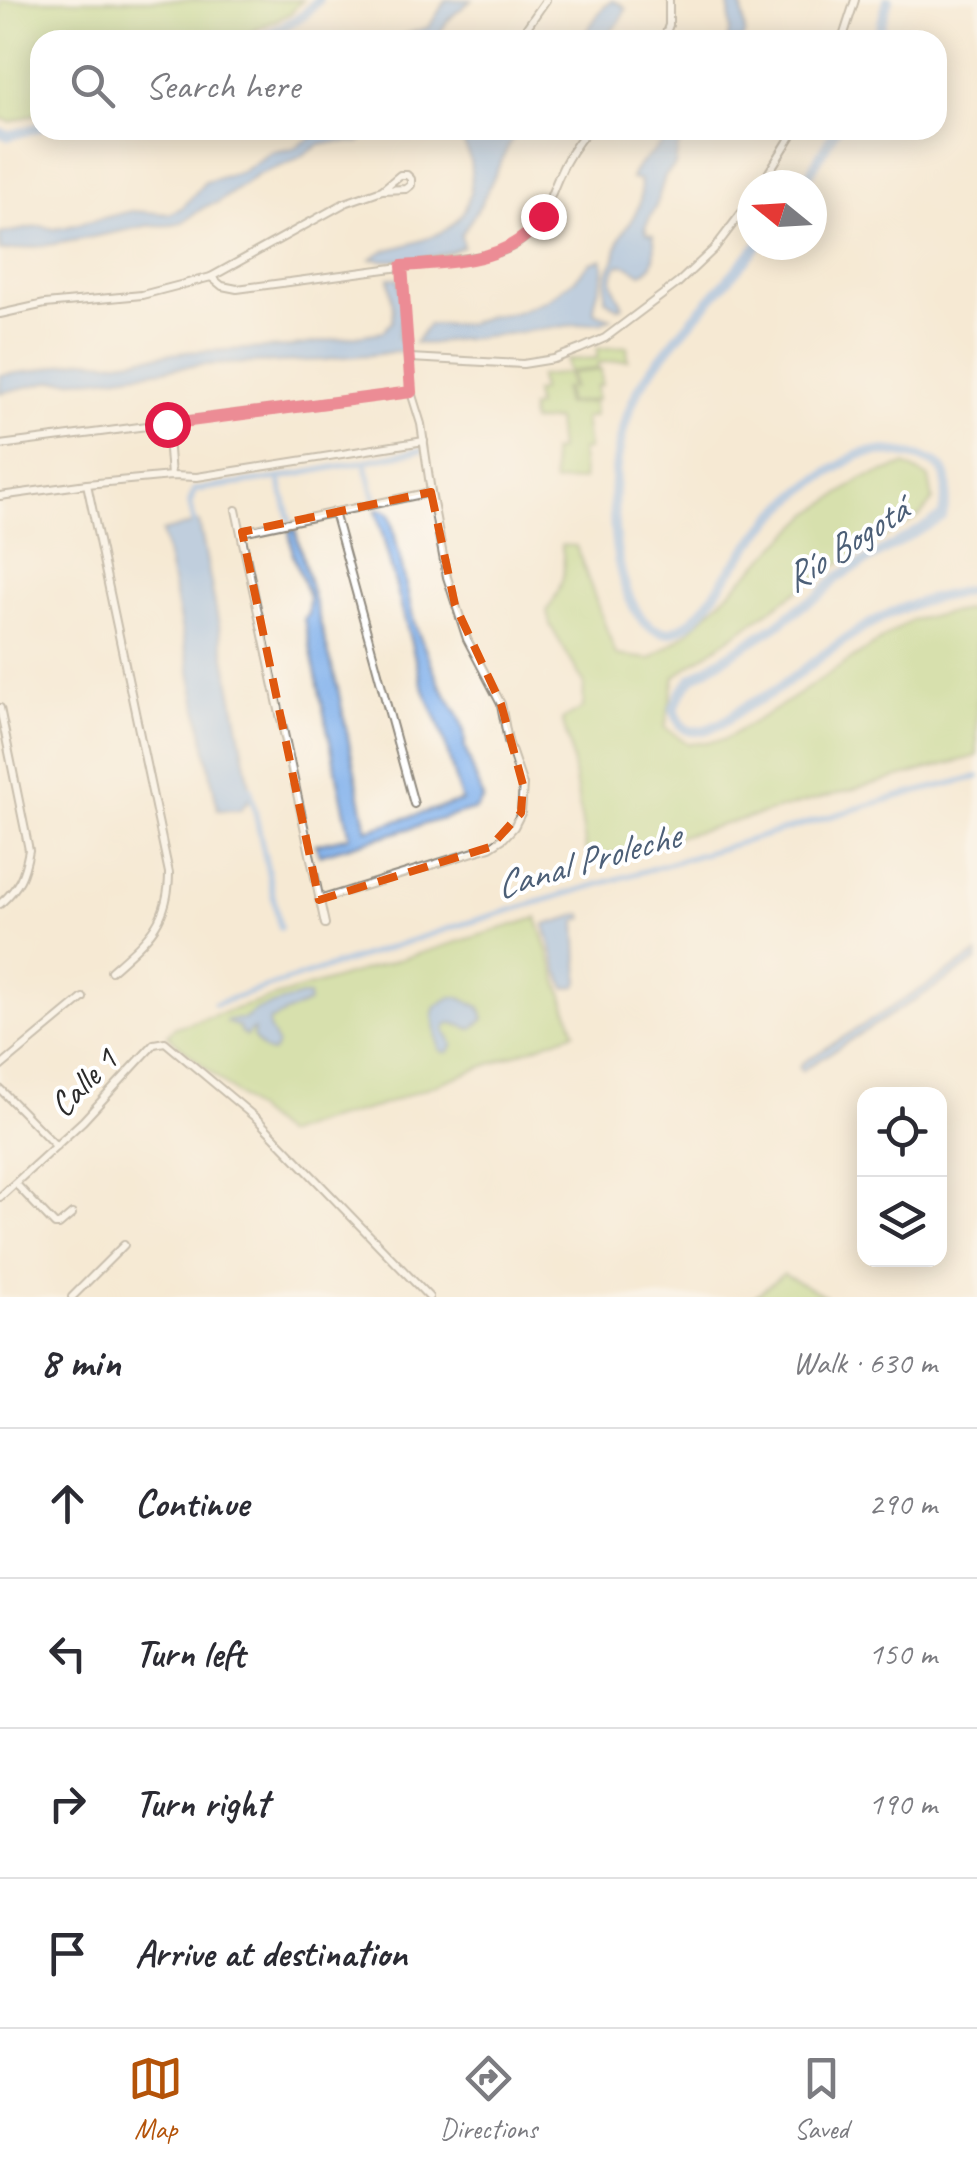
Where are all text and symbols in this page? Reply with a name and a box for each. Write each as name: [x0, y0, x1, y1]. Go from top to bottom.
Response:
search box: [30, 30, 947, 140]
icon: search: [65, 58, 120, 113]
text: Search here: [145, 62, 300, 109]
north arrow: [737, 170, 827, 260]
route end: [521, 194, 567, 240]
route start: [145, 402, 191, 448]
water label: Río Bogotá: [774, 482, 924, 602]
water label: Canal Proleche: [490, 810, 690, 909]
street label: Calle 1: [40, 1037, 129, 1126]
map controls: [857, 1087, 947, 1267]
button: locate: [857, 1087, 947, 1177]
button: layers: [857, 1177, 947, 1267]
text: 8 min: [40, 1336, 120, 1389]
text: Walk · 630 m: [793, 1342, 937, 1383]
icon: ahead: [40, 1476, 95, 1531]
text: Continue: [135, 1480, 249, 1527]
text: 290 m: [868, 1483, 937, 1524]
icon: left: [40, 1626, 95, 1681]
text: Turn left: [135, 1630, 245, 1677]
text: 150 m: [868, 1633, 937, 1674]
icon: right: [40, 1776, 95, 1831]
text: Turn right: [135, 1780, 269, 1827]
text: 190 m: [868, 1783, 937, 1824]
icon: arrive: [40, 1926, 95, 1981]
text: Arrive at destination: [135, 1930, 407, 1977]
tab: Map: [128, 2051, 183, 2146]
tab: Directions: [440, 2051, 537, 2146]
tab: Saved: [794, 2051, 849, 2146]

